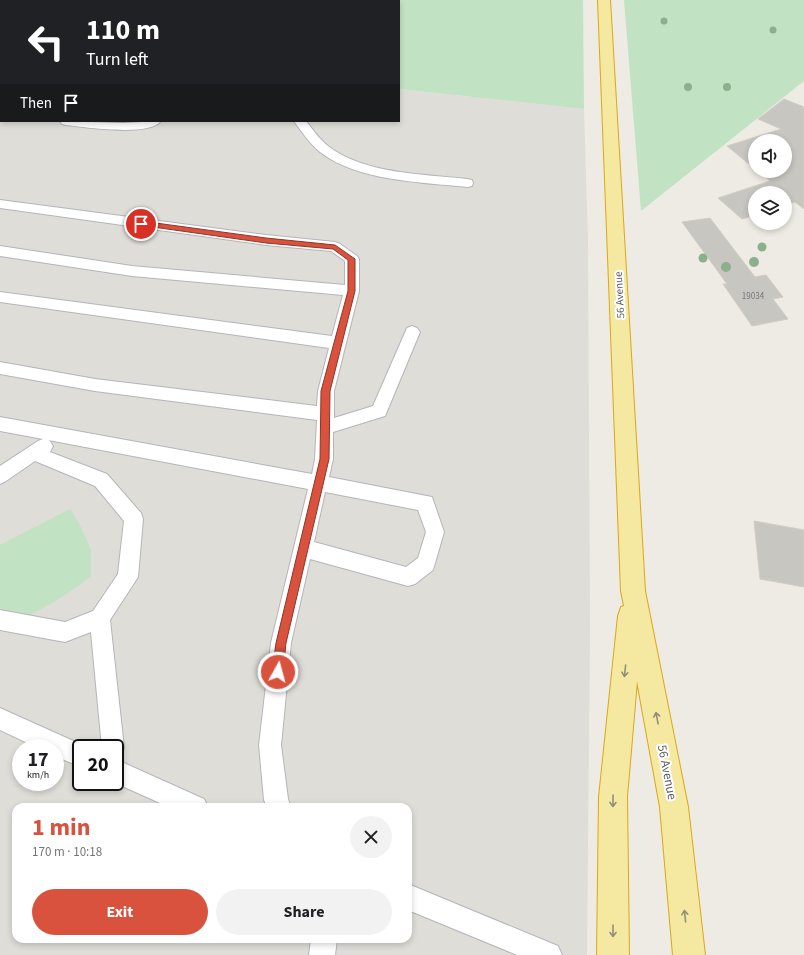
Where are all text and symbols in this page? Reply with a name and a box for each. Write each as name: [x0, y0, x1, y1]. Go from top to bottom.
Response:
text: 110 m: [86, 10, 160, 50]
icon: left: [20, 16, 72, 68]
text: Turn left: [86, 47, 148, 72]
icon: arrive: [60, 92, 82, 114]
text: Then: [20, 93, 52, 114]
map controls: [748, 134, 792, 230]
button: sound: [748, 134, 792, 178]
button: layers: [748, 186, 792, 230]
pin: [124, 207, 158, 241]
icon: arrive: [130, 213, 152, 235]
street label: 56 Avenue: [611, 271, 628, 319]
house number: 19034: [742, 290, 765, 303]
position arrow: [257, 651, 299, 693]
one-way arrow: [621, 664, 629, 677]
one-way arrow: [653, 712, 661, 725]
speed limit sign: 20: [72, 739, 124, 791]
street label: 56 Avenue: [653, 743, 681, 801]
text: 17: [27, 746, 49, 774]
text: km/h: [27, 768, 49, 782]
one-way arrow: [609, 794, 617, 807]
text: 1 min: [32, 810, 90, 845]
button: close: [350, 816, 392, 858]
text: 170 m · 10:18: [32, 843, 102, 861]
button: Exit: [32, 889, 208, 935]
button: Share: [216, 889, 392, 935]
one-way arrow: [681, 910, 689, 923]
one-way arrow: [609, 924, 617, 937]

